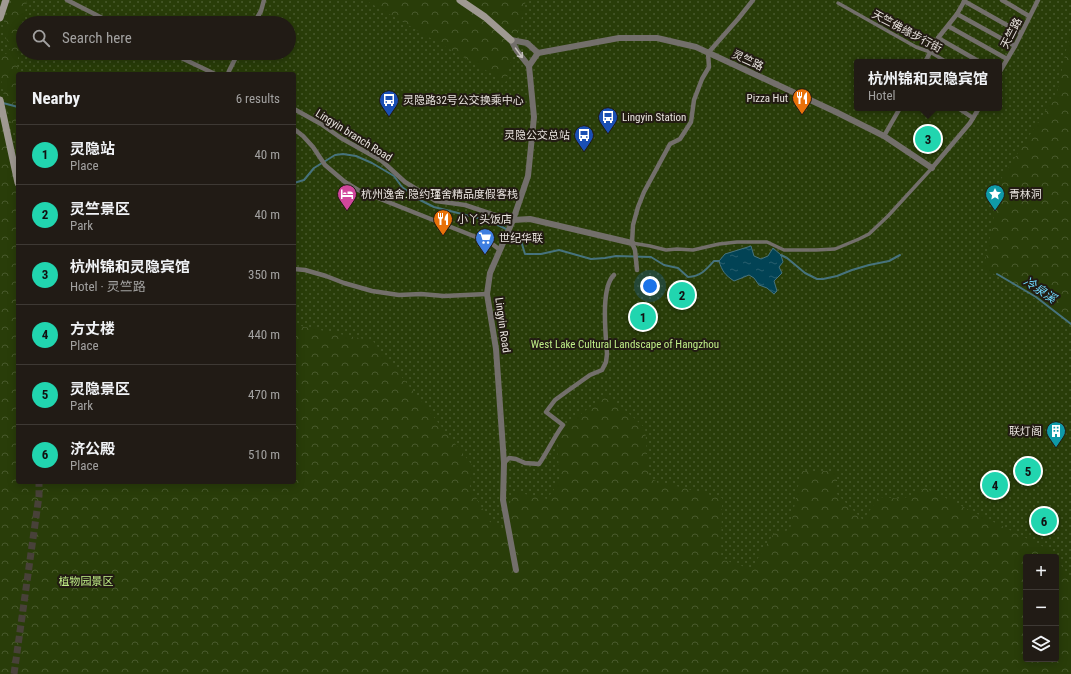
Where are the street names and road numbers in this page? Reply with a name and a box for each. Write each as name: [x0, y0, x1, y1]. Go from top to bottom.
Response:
street label: 天竺佛缘步行街: [870, 8, 944, 55]
street label: 天竺路: [998, 16, 1025, 51]
street label: 灵竺路: [730, 48, 765, 73]
street label: Lingyin branch Road: [313, 107, 394, 164]
street label: Lingyin Road: [492, 297, 513, 353]

